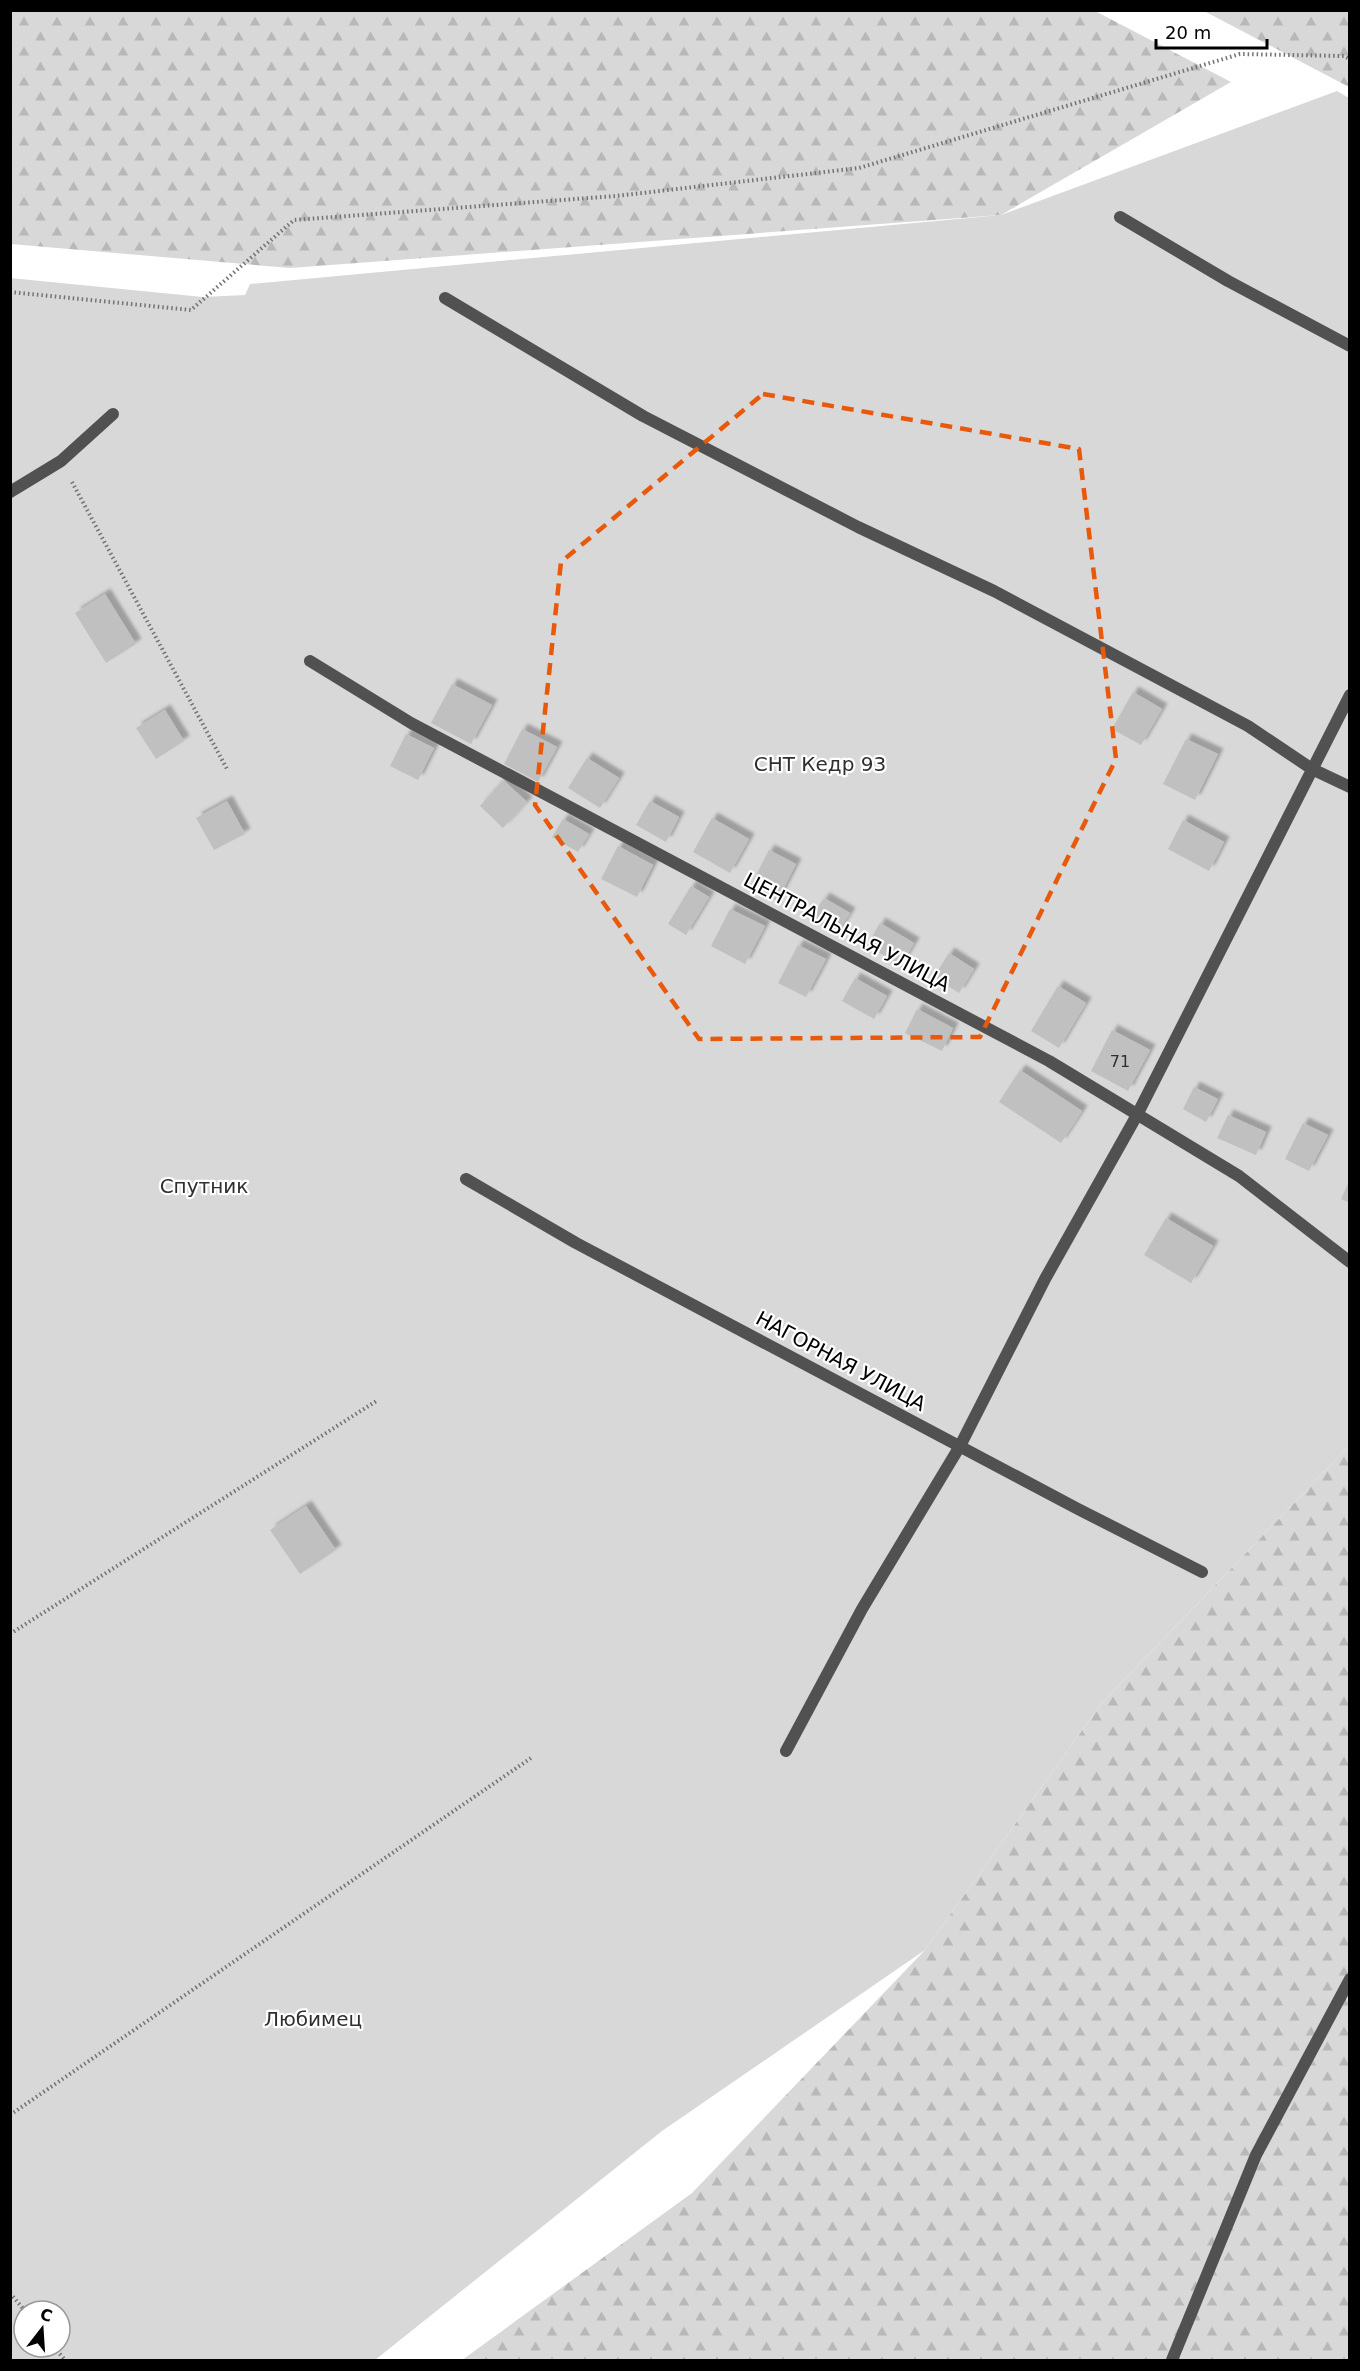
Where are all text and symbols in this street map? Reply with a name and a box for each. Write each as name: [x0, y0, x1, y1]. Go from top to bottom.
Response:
scale bar: [1156, 12, 1267, 50]
text: 20 m: [1165, 22, 1211, 43]
park label: СНТ Кедр 93: [754, 752, 886, 776]
street label: ЦЕНТРАЛЬНАЯ УЛИЦА: [740, 867, 955, 997]
house number: 71: [1110, 1052, 1130, 1071]
park label: Спутник: [160, 1174, 248, 1198]
street label: НАГОРНАЯ УЛИЦА: [752, 1306, 930, 1416]
park label: Любимец: [264, 2007, 362, 2031]
north arrow: [12, 2299, 72, 2359]
text: С: [38, 2304, 55, 2326]

